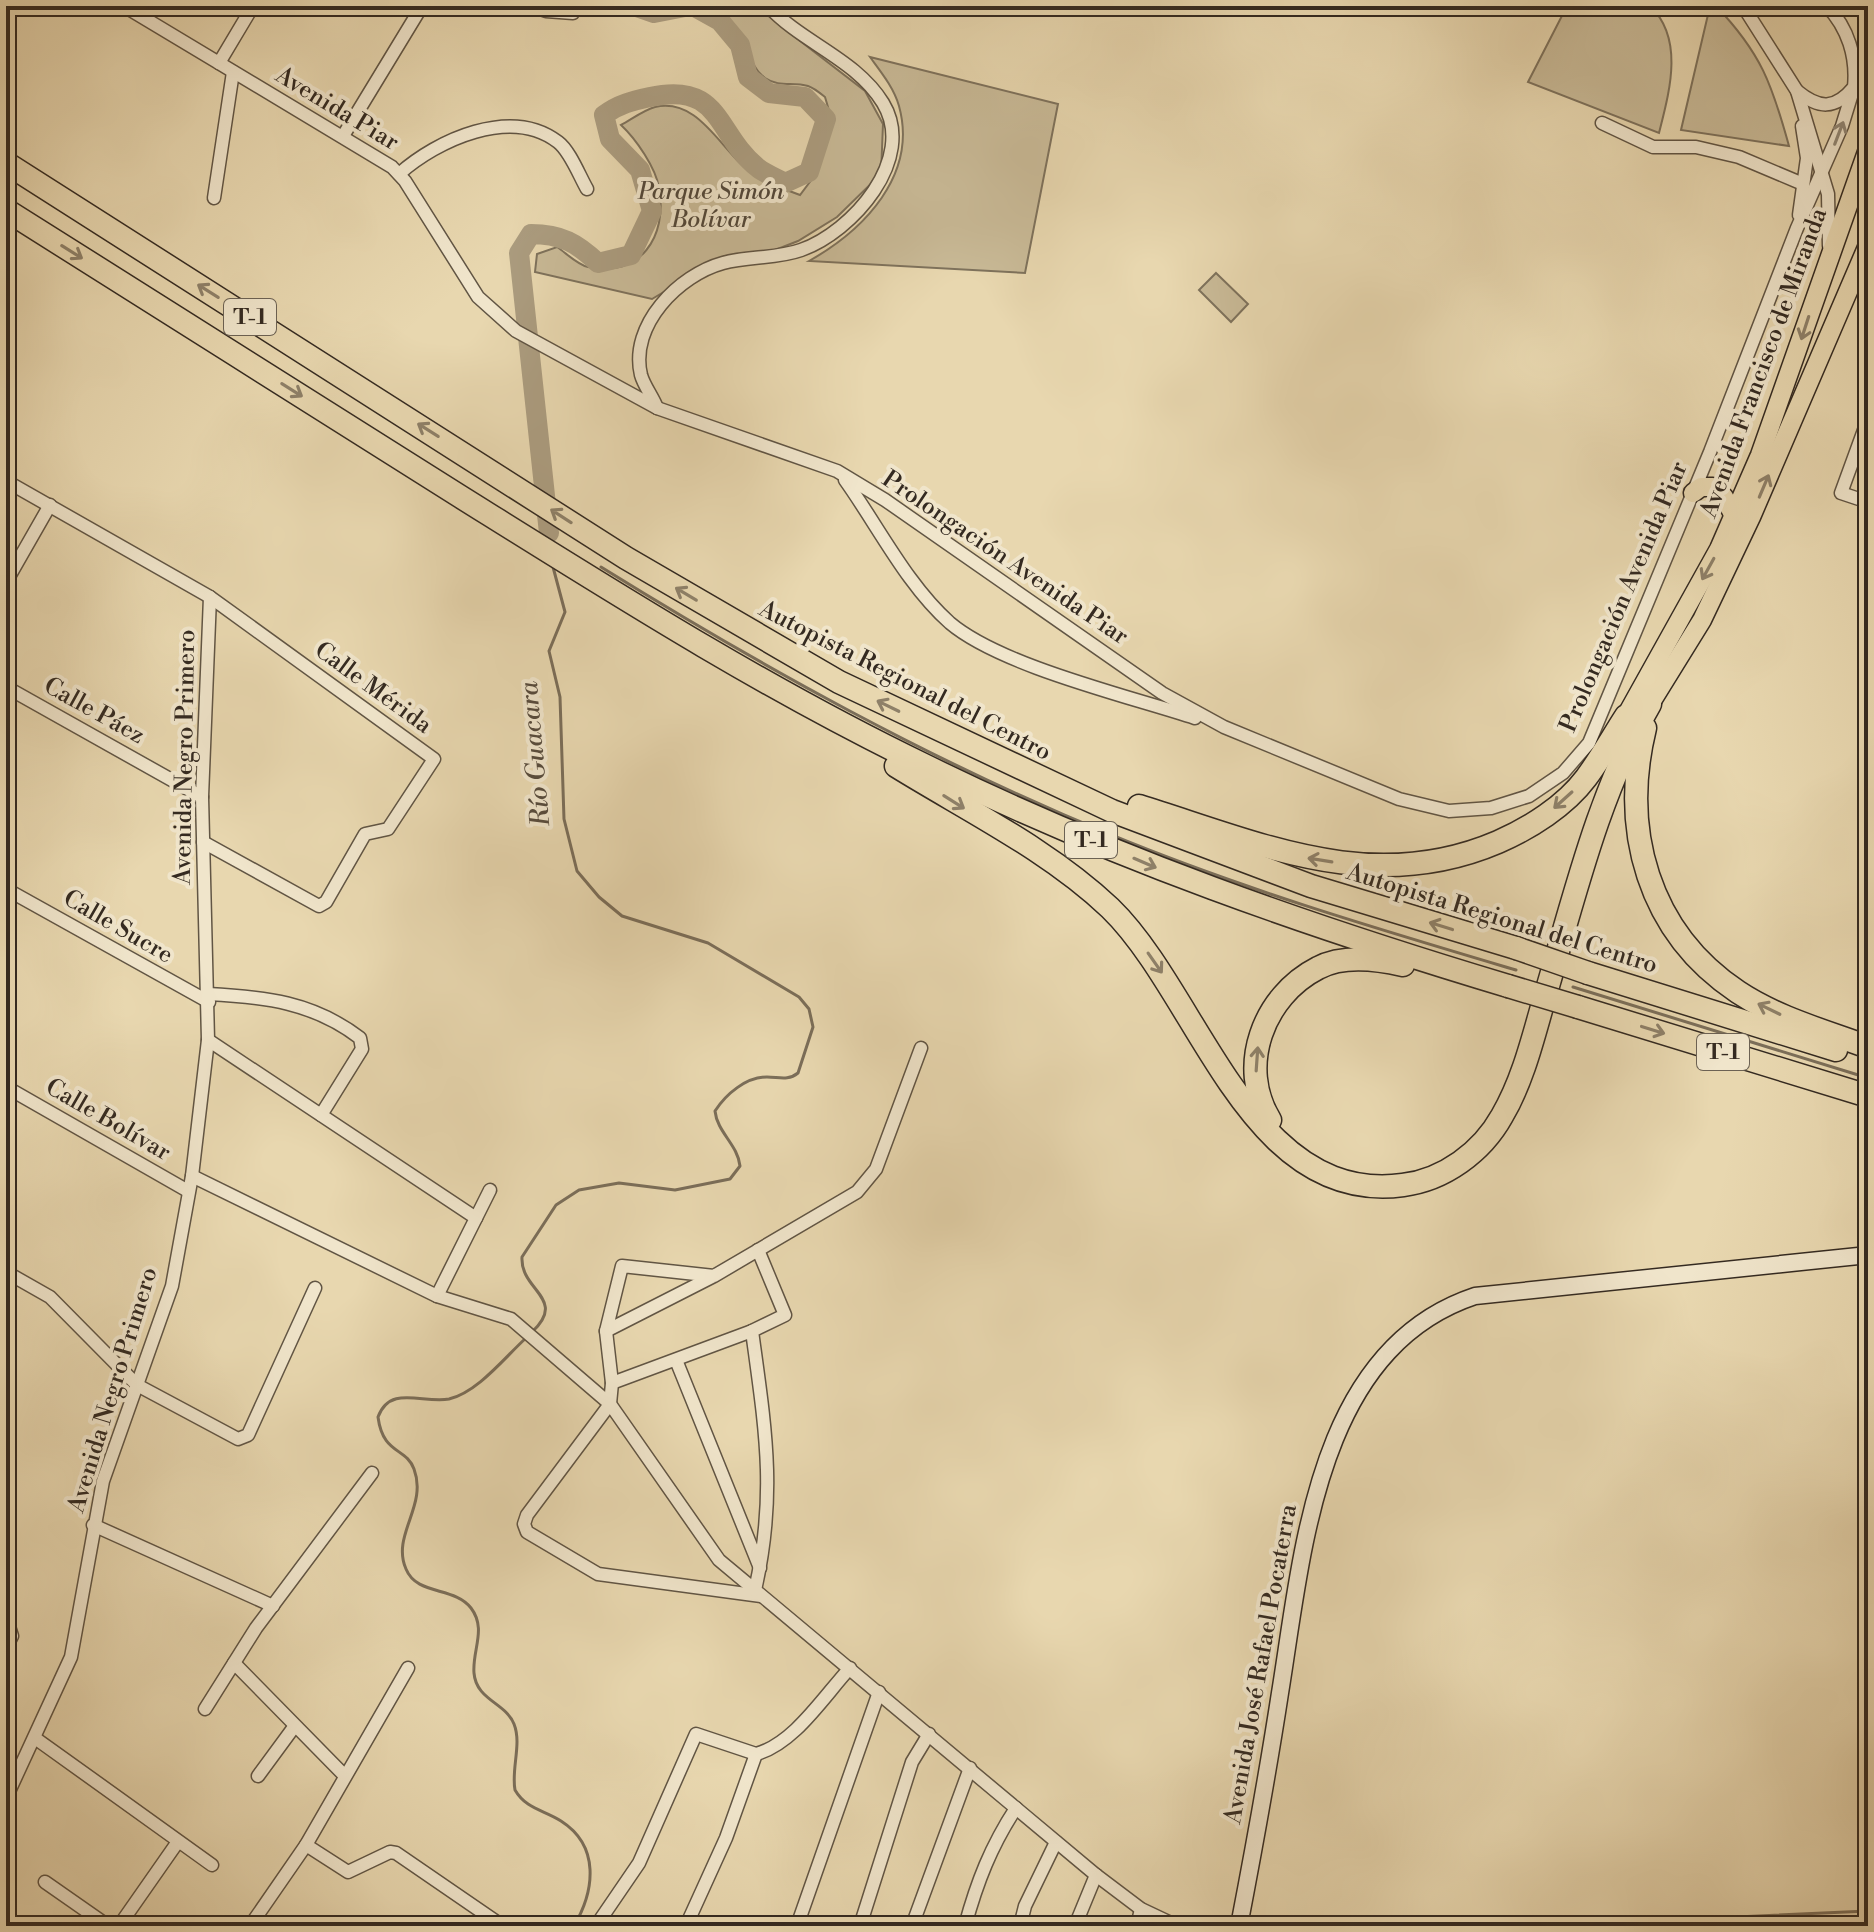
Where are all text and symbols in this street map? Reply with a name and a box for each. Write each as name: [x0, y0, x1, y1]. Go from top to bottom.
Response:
street label: Avenida Piar: [269, 60, 404, 158]
one-way arrow: [1833, 121, 1847, 146]
park label: Parque Simón Bolívar: [637, 177, 785, 235]
street label: Avenida Francisco de Miranda: [1694, 203, 1834, 523]
one-way arrow: [60, 244, 83, 260]
one-way arrow: [197, 282, 220, 298]
road number: T-1: [224, 299, 276, 335]
one-way arrow: [1797, 315, 1812, 340]
one-way arrow: [280, 383, 303, 399]
one-way arrow: [417, 422, 439, 439]
street label: Prolongación Avenida Piar: [1553, 457, 1695, 737]
street label: Prolongación Avenida Piar: [876, 464, 1134, 652]
one-way arrow: [1757, 474, 1772, 499]
one-way arrow: [550, 507, 573, 523]
one-way arrow: [1700, 557, 1716, 580]
one-way arrow: [675, 586, 698, 602]
street label: Autopista Regional del Centro: [753, 594, 1056, 768]
street label: Avenida Negro Primero: [168, 629, 202, 886]
street label: Calle Mérida: [308, 635, 438, 741]
street label: Calle Páez: [38, 671, 150, 751]
water label: Río Guacara: [513, 680, 557, 829]
one-way arrow: [876, 698, 900, 713]
one-way arrow: [1553, 791, 1573, 809]
one-way arrow: [942, 794, 965, 810]
road number: T-1: [1065, 822, 1117, 858]
one-way arrow: [1308, 851, 1333, 866]
one-way arrow: [1132, 857, 1156, 872]
street label: Autopista Regional del Centro: [1342, 857, 1661, 981]
street label: Calle Sucre: [58, 884, 178, 970]
one-way arrow: [1429, 918, 1454, 932]
one-way arrow: [1146, 952, 1163, 973]
one-way arrow: [1758, 1001, 1782, 1016]
one-way arrow: [1639, 1023, 1665, 1038]
road number: T-1: [1697, 1034, 1749, 1070]
one-way arrow: [1250, 1046, 1265, 1073]
street label: Calle Bolívar: [40, 1072, 176, 1168]
street label: Avenida Negro Primero: [61, 1264, 165, 1517]
street label: Avenida José Rafael Pocaterra: [1218, 1501, 1304, 1827]

